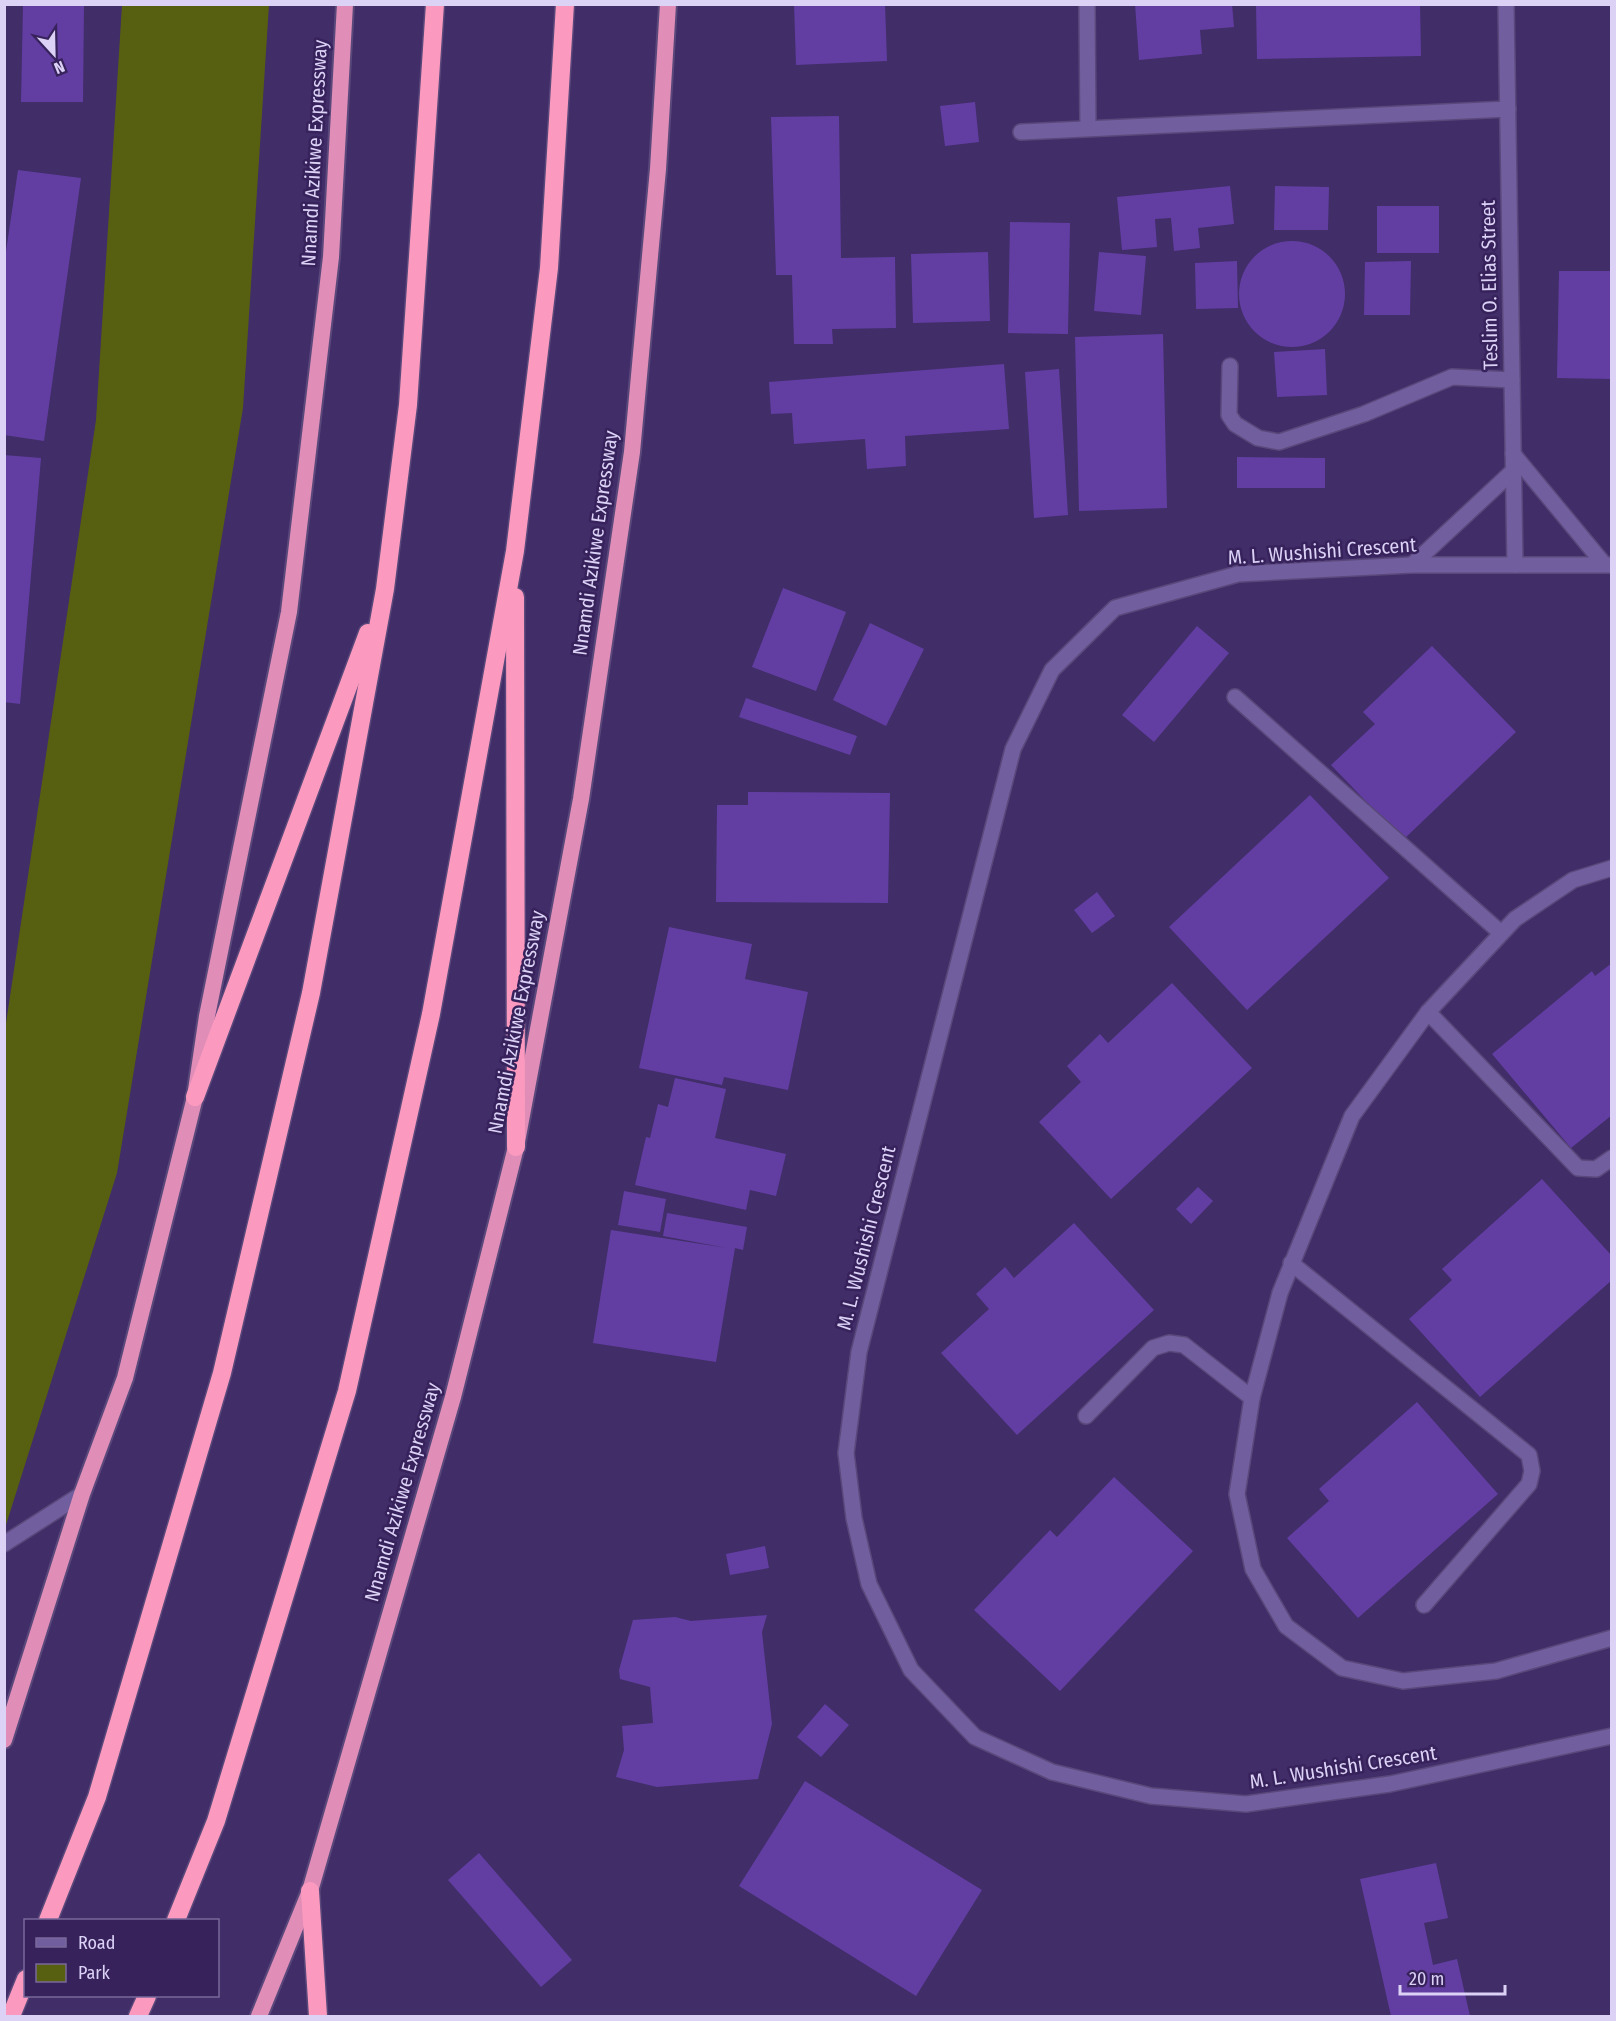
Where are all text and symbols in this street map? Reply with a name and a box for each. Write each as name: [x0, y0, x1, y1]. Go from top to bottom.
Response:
north arrow: [24, 24, 84, 84]
street label: Nnamdi Azikiwe Expressway: [296, 39, 332, 267]
text: N: [51, 57, 67, 78]
street label: Teslim O. Elias Street: [1476, 199, 1502, 370]
street label: Nnamdi Azikiwe Expressway: [567, 429, 623, 657]
street label: M. L. Wushishi Crescent: [1227, 532, 1418, 570]
street label: Nnamdi Azikiwe Expressway: [483, 908, 549, 1136]
street label: M. L. Wushishi Crescent: [831, 1143, 901, 1333]
street label: Nnamdi Azikiwe Expressway: [359, 1380, 445, 1604]
street label: M. L. Wushishi Crescent: [1248, 1740, 1439, 1794]
legend: [24, 1919, 219, 1997]
text: Road: [78, 1932, 115, 1954]
scale bar: [1400, 1958, 1505, 1996]
text: Park: [78, 1962, 111, 1984]
text: 20 m: [1409, 1968, 1444, 1990]

